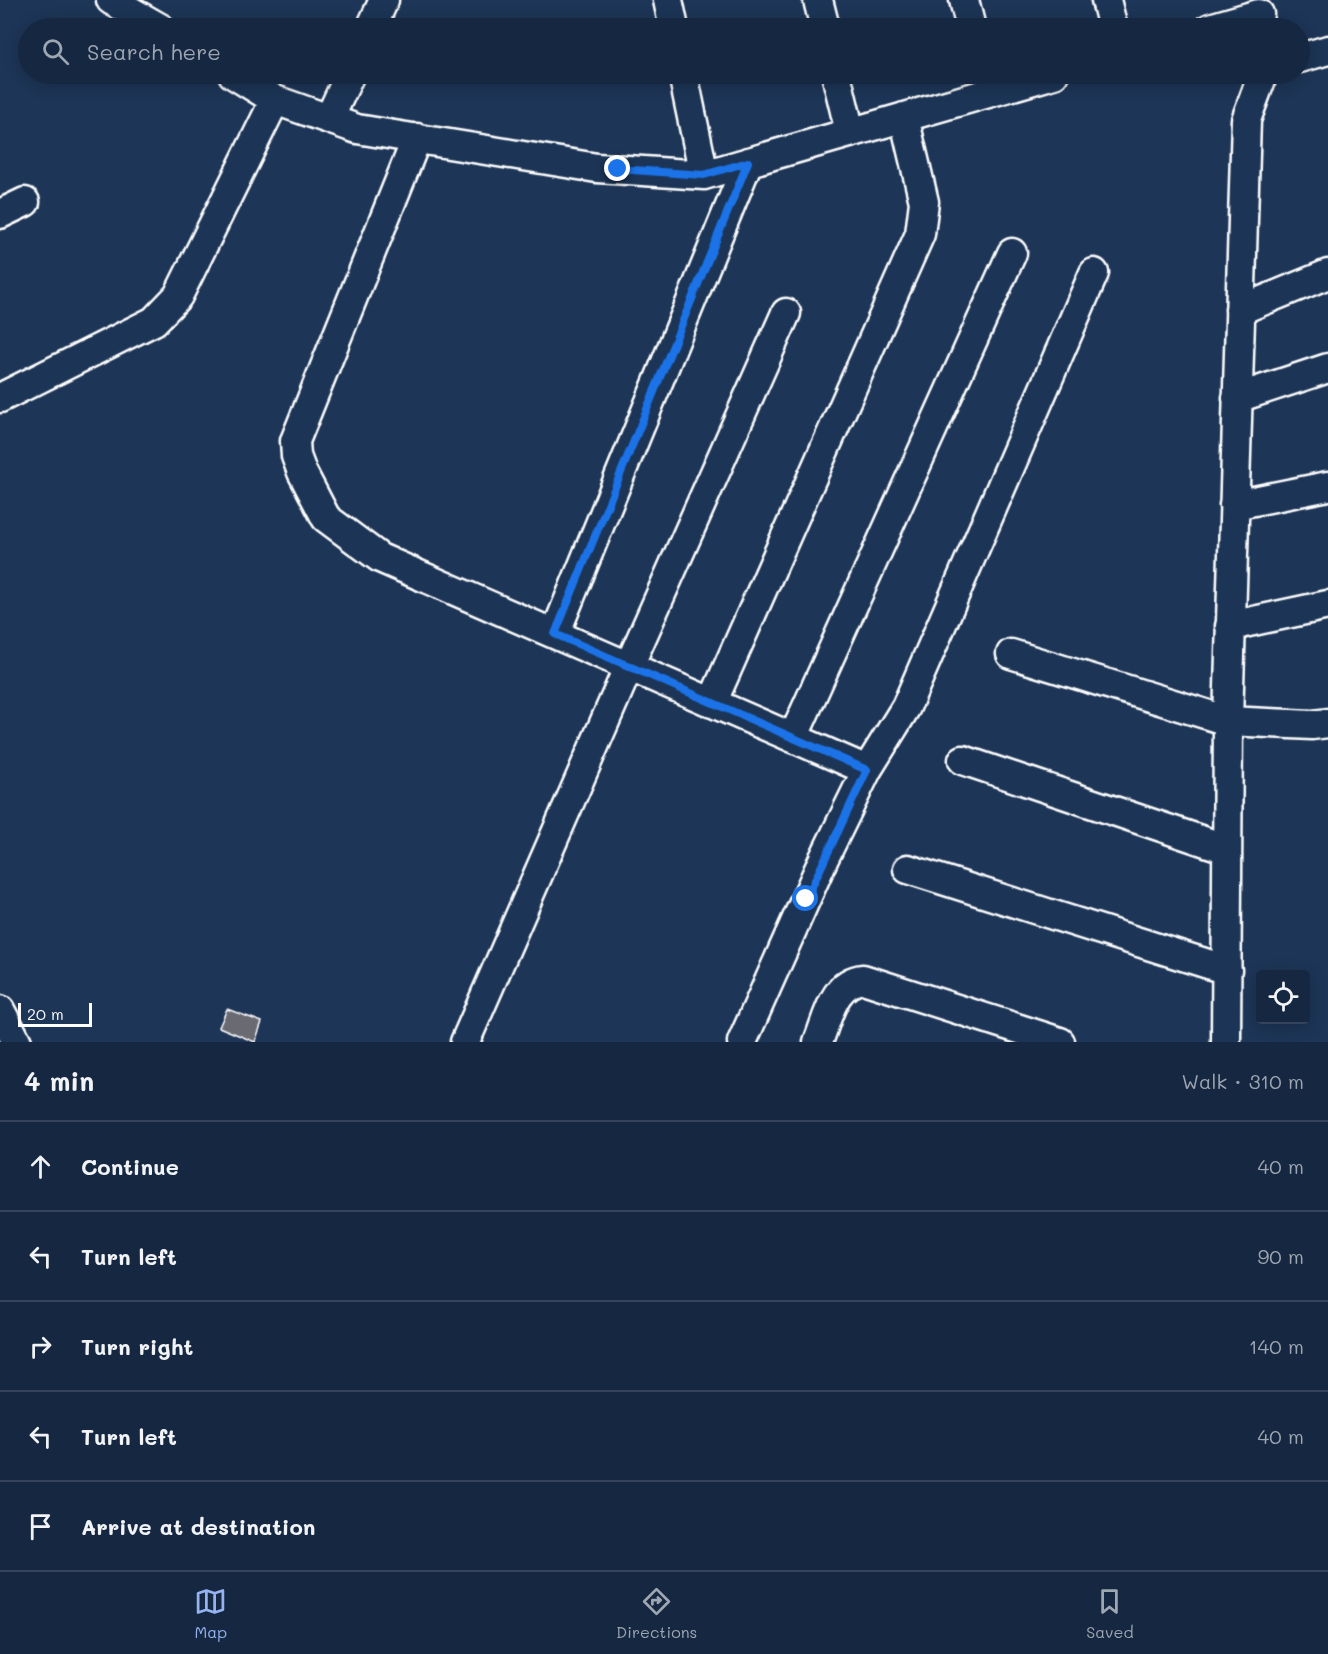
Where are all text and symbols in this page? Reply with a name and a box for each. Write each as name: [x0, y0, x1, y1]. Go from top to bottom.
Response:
search box: [18, 18, 1310, 84]
icon: search: [39, 35, 72, 68]
text: Search here: [87, 37, 221, 66]
route end: [604, 155, 630, 181]
route start: [792, 885, 818, 911]
map controls: [1256, 970, 1310, 1024]
button: locate: [1256, 970, 1310, 1024]
scale bar: [18, 1000, 92, 1028]
text: 20 m: [27, 1003, 64, 1024]
text: 4 min: [24, 1064, 94, 1098]
text: Walk · 310 m: [1181, 1068, 1304, 1094]
icon: ahead: [24, 1150, 57, 1183]
text: Continue: [81, 1152, 179, 1181]
text: 40 m: [1258, 1153, 1304, 1179]
icon: left: [24, 1240, 57, 1273]
text: Turn left: [81, 1242, 177, 1271]
text: 90 m: [1258, 1243, 1304, 1269]
icon: right: [24, 1330, 57, 1363]
text: Turn right: [81, 1332, 193, 1361]
text: 140 m: [1249, 1333, 1304, 1359]
icon: left: [24, 1420, 57, 1453]
text: Turn left: [81, 1422, 177, 1451]
text: 40 m: [1258, 1423, 1304, 1449]
icon: arrive: [24, 1510, 57, 1543]
text: Arrive at destination: [81, 1512, 316, 1541]
tab: Map: [194, 1585, 227, 1642]
tab: Directions: [616, 1585, 697, 1642]
tab: Saved: [1086, 1585, 1134, 1642]

